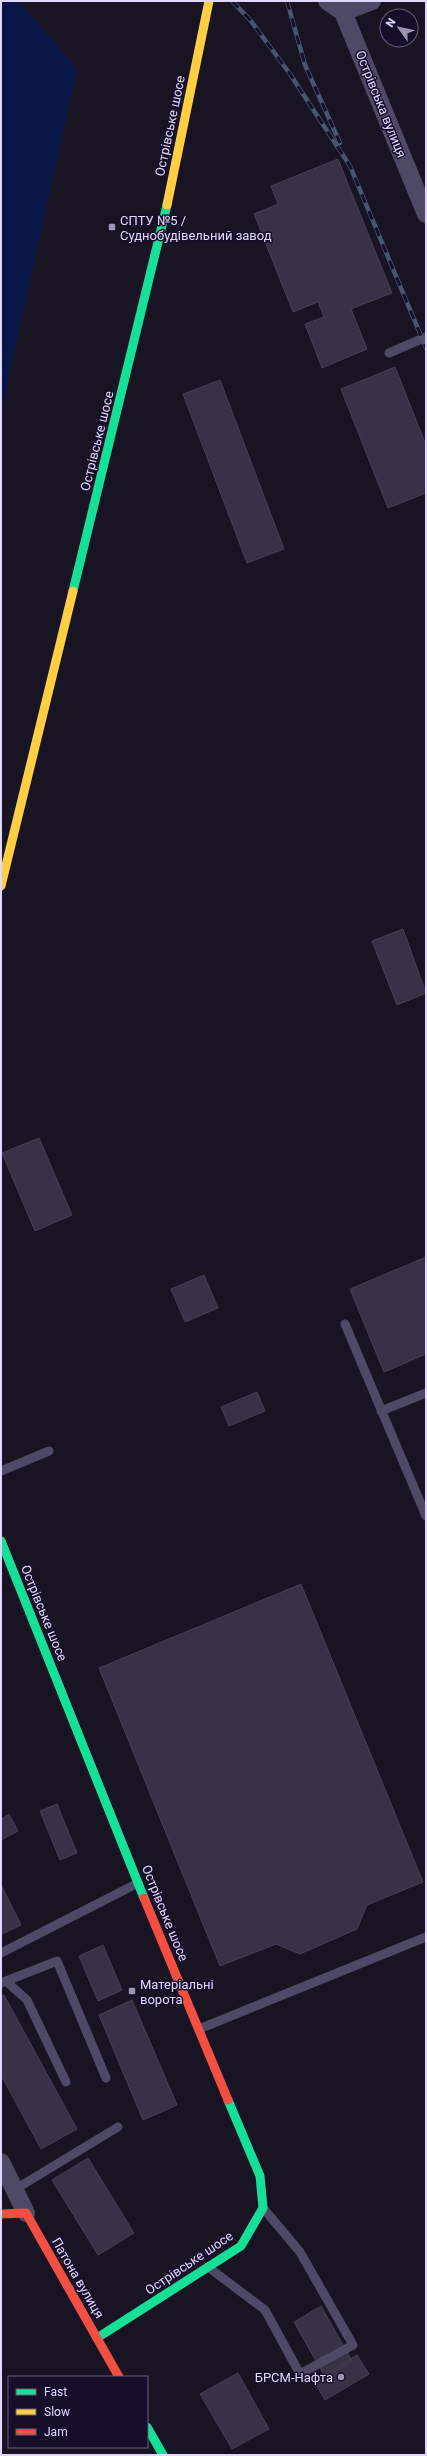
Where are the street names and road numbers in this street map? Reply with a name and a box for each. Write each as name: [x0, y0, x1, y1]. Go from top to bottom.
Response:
street label: Острівська вулиця: [353, 48, 409, 160]
street label: Острівське шосе: [152, 74, 188, 178]
street label: Острівське шосе: [77, 389, 117, 493]
street label: Острівське шосе: [18, 1563, 70, 1663]
street label: Острівське шосе: [139, 1863, 191, 1963]
street label: Острівське шосе: [142, 2228, 236, 2298]
street label: Патона вулиця: [49, 2235, 107, 2321]

